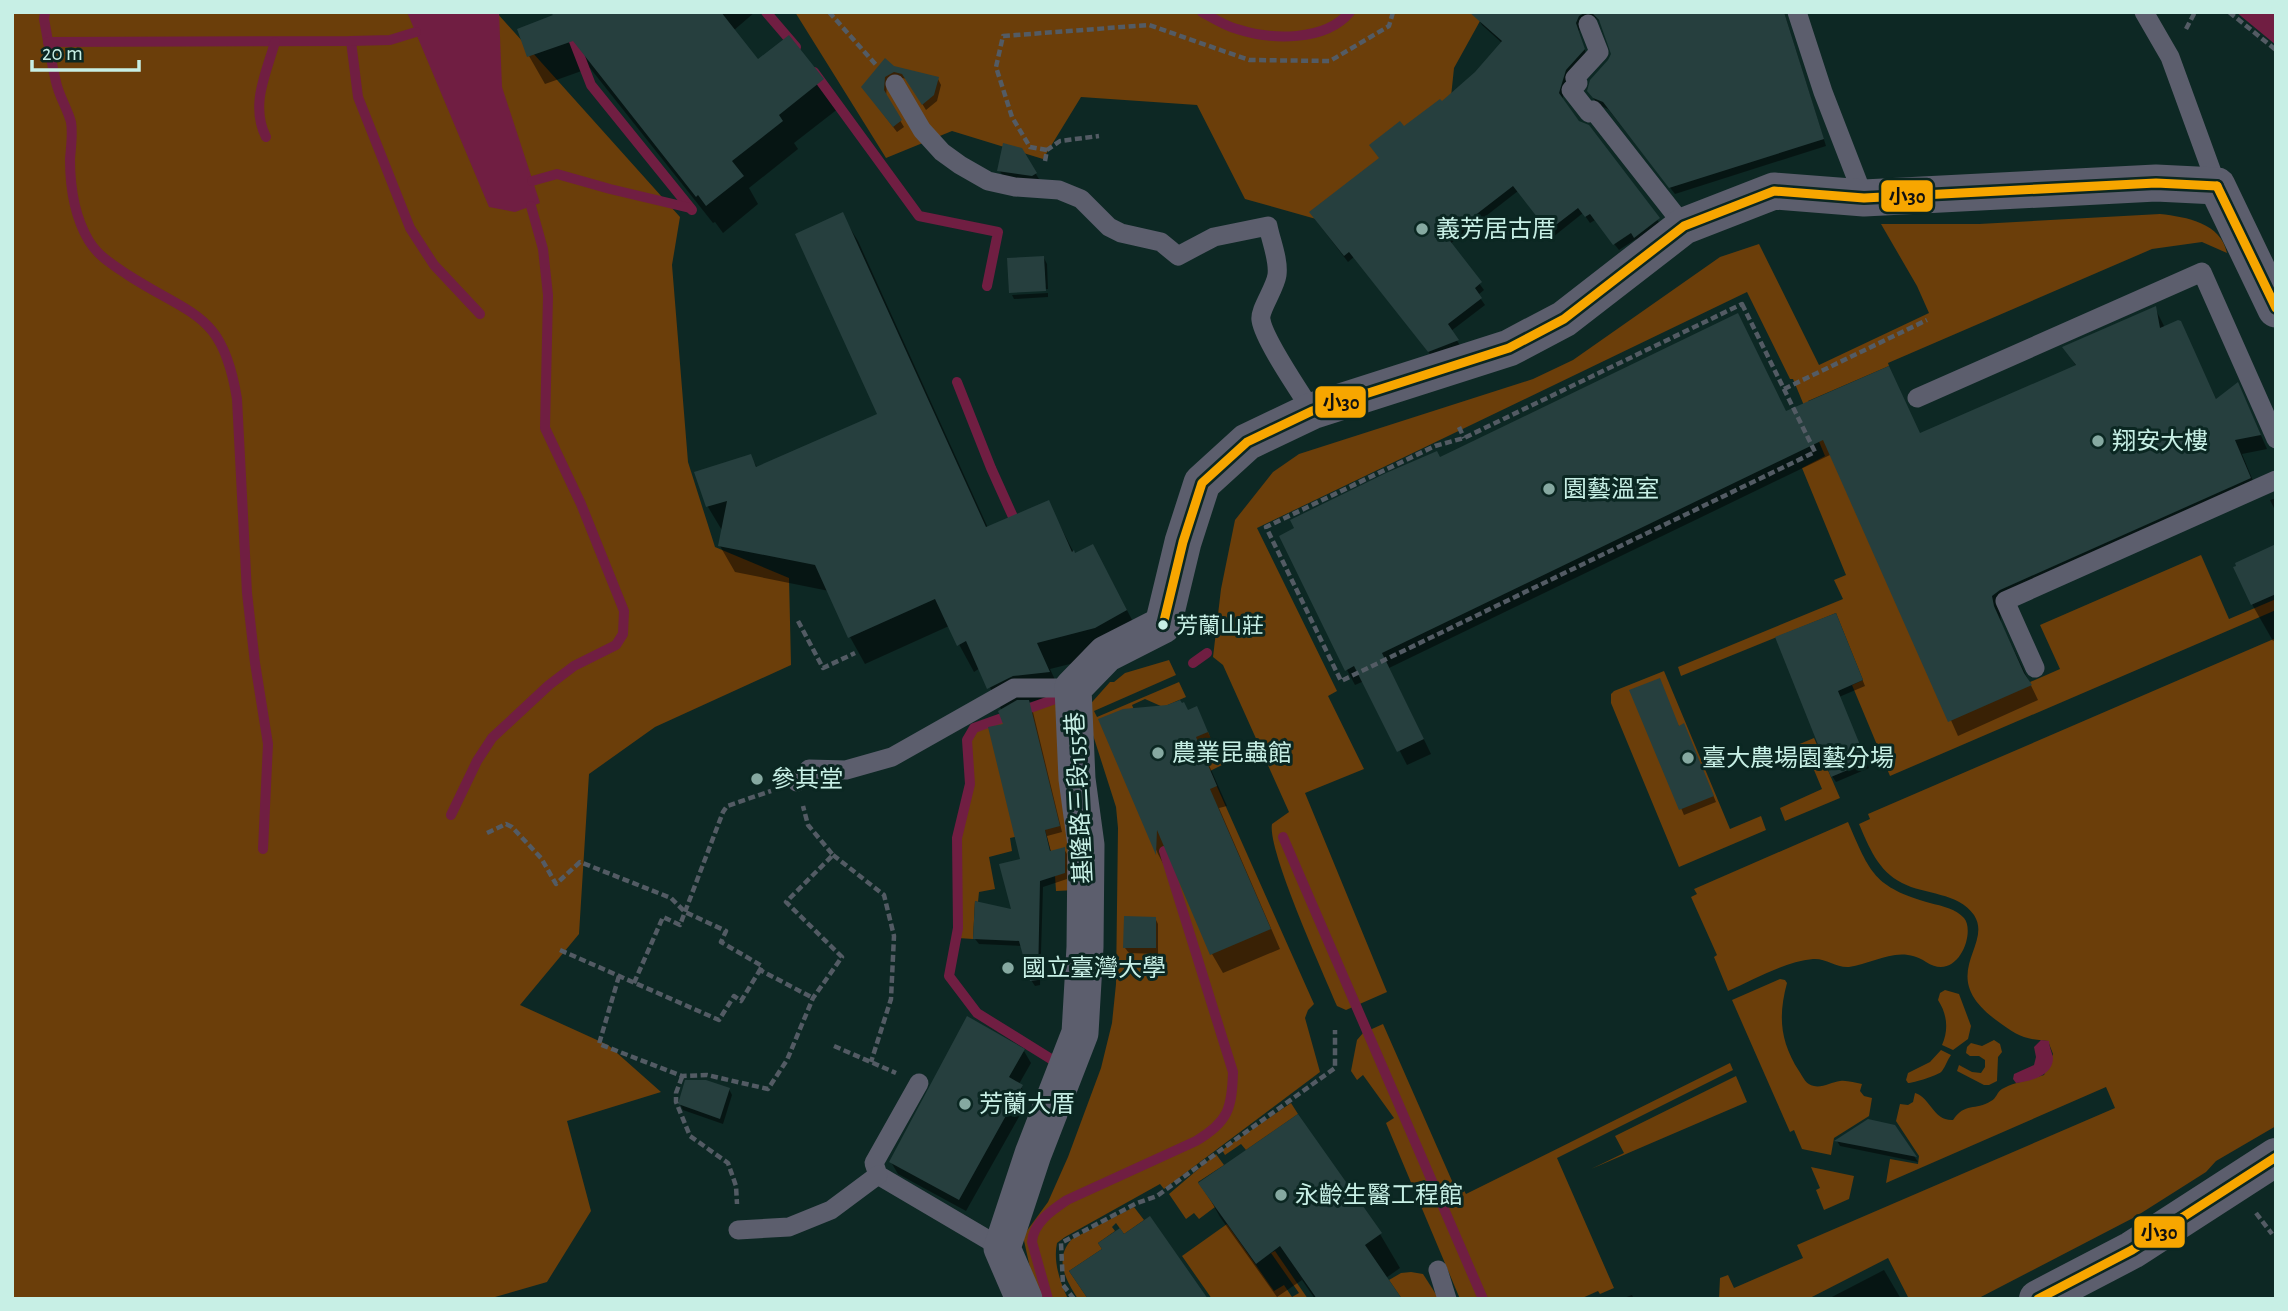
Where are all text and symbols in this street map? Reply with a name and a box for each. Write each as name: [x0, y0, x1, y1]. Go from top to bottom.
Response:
scale bar: [32, 28, 138, 72]
text: 20 m: [42, 43, 83, 64]
line badge: 小30: [1880, 179, 1934, 213]
text: 小30: [1888, 187, 1926, 207]
place label: 義芳居古厝: [1436, 216, 1556, 242]
marker: 義芳居古厝: [1414, 221, 1430, 237]
line badge: 小30: [1314, 385, 1367, 419]
text: 小30: [1322, 393, 1360, 413]
place label: 翔安大樓: [2112, 428, 2208, 454]
marker: 翔安大樓: [2090, 433, 2106, 449]
place label: 園藝溫室: [1563, 476, 1659, 502]
marker: 園藝溫室: [1541, 481, 1557, 497]
place label: 芳蘭山莊: [1176, 614, 1264, 637]
marker: 芳蘭山莊: [1156, 618, 1170, 632]
street label: 基隆路三段155巷: [1062, 711, 1096, 885]
place label: 農業昆蟲館: [1172, 740, 1292, 766]
marker: 農業昆蟲館: [1150, 745, 1166, 761]
place label: 臺大農場園藝分場: [1702, 745, 1894, 771]
marker: 臺大農場園藝分場: [1680, 750, 1696, 766]
place label: 參其堂: [771, 766, 843, 792]
marker: 參其堂: [749, 771, 765, 787]
place label: 國立臺灣大學: [1022, 955, 1166, 981]
marker: 國立臺灣大學: [1000, 960, 1016, 976]
place label: 芳蘭大厝: [979, 1091, 1075, 1117]
marker: 芳蘭大厝: [957, 1096, 973, 1112]
place label: 永齡生醫工程館: [1295, 1182, 1463, 1208]
marker: 永齡生醫工程館: [1273, 1187, 1289, 1203]
line badge: 小30: [2133, 1215, 2186, 1249]
text: 小30: [2140, 1223, 2178, 1243]

